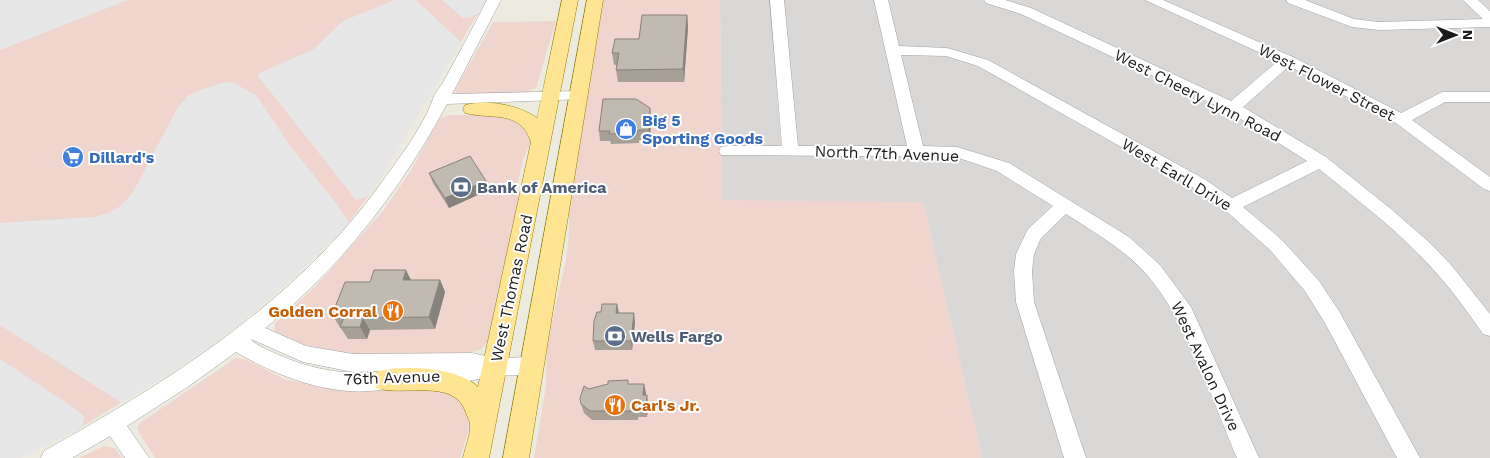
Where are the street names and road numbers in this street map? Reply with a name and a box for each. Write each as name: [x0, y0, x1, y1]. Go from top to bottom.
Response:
street label: West Flower Street: [1255, 40, 1399, 125]
street label: West Cheery Lynn Road: [1111, 45, 1284, 146]
street label: West Earll Drive: [1118, 134, 1235, 215]
street label: North 77th Avenue: [814, 141, 960, 166]
street label: West Thomas Road: [487, 213, 536, 364]
street label: West Avalon Drive: [1167, 298, 1244, 434]
street label: 76th Avenue: [344, 366, 441, 389]

